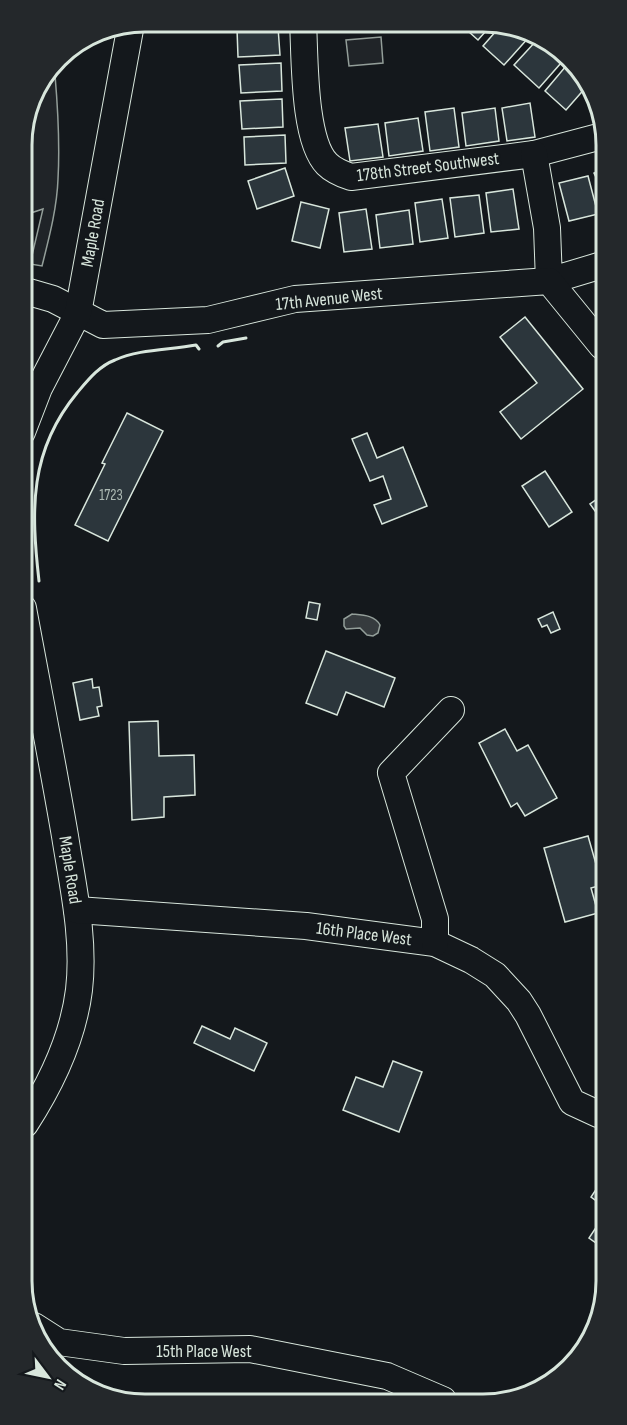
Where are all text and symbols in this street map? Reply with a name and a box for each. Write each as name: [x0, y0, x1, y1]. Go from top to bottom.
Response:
street label: 178th Street Southwest: [356, 148, 501, 186]
street label: Maple Road: [77, 197, 109, 269]
street label: 17th Avenue West: [275, 283, 384, 315]
house number: 1723: [99, 486, 123, 505]
street label: Maple Road: [54, 835, 86, 905]
street label: 16th Place West: [315, 918, 413, 950]
street label: 15th Place West: [156, 1341, 252, 1362]
north arrow: [18, 1347, 78, 1407]
text: N: [49, 1375, 70, 1393]

